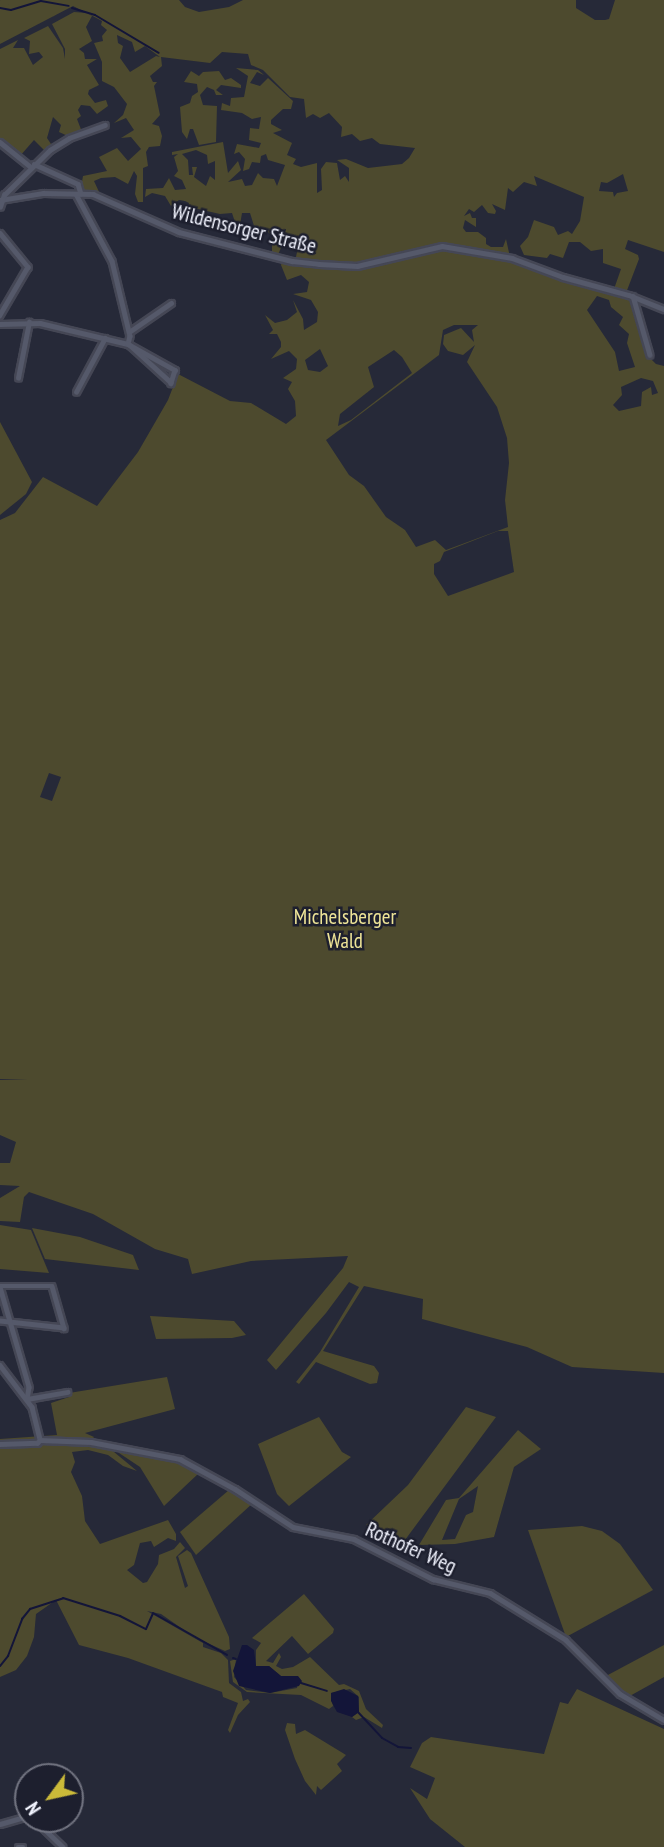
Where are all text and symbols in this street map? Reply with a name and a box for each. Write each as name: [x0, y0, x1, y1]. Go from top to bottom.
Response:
street label: Wildensorger Straße: [169, 199, 319, 259]
park label: Michelsberger Wald: [294, 904, 396, 954]
street label: Rothofer Weg: [361, 1517, 461, 1579]
north arrow: [14, 1763, 84, 1833]
text: N: [20, 1798, 46, 1819]

